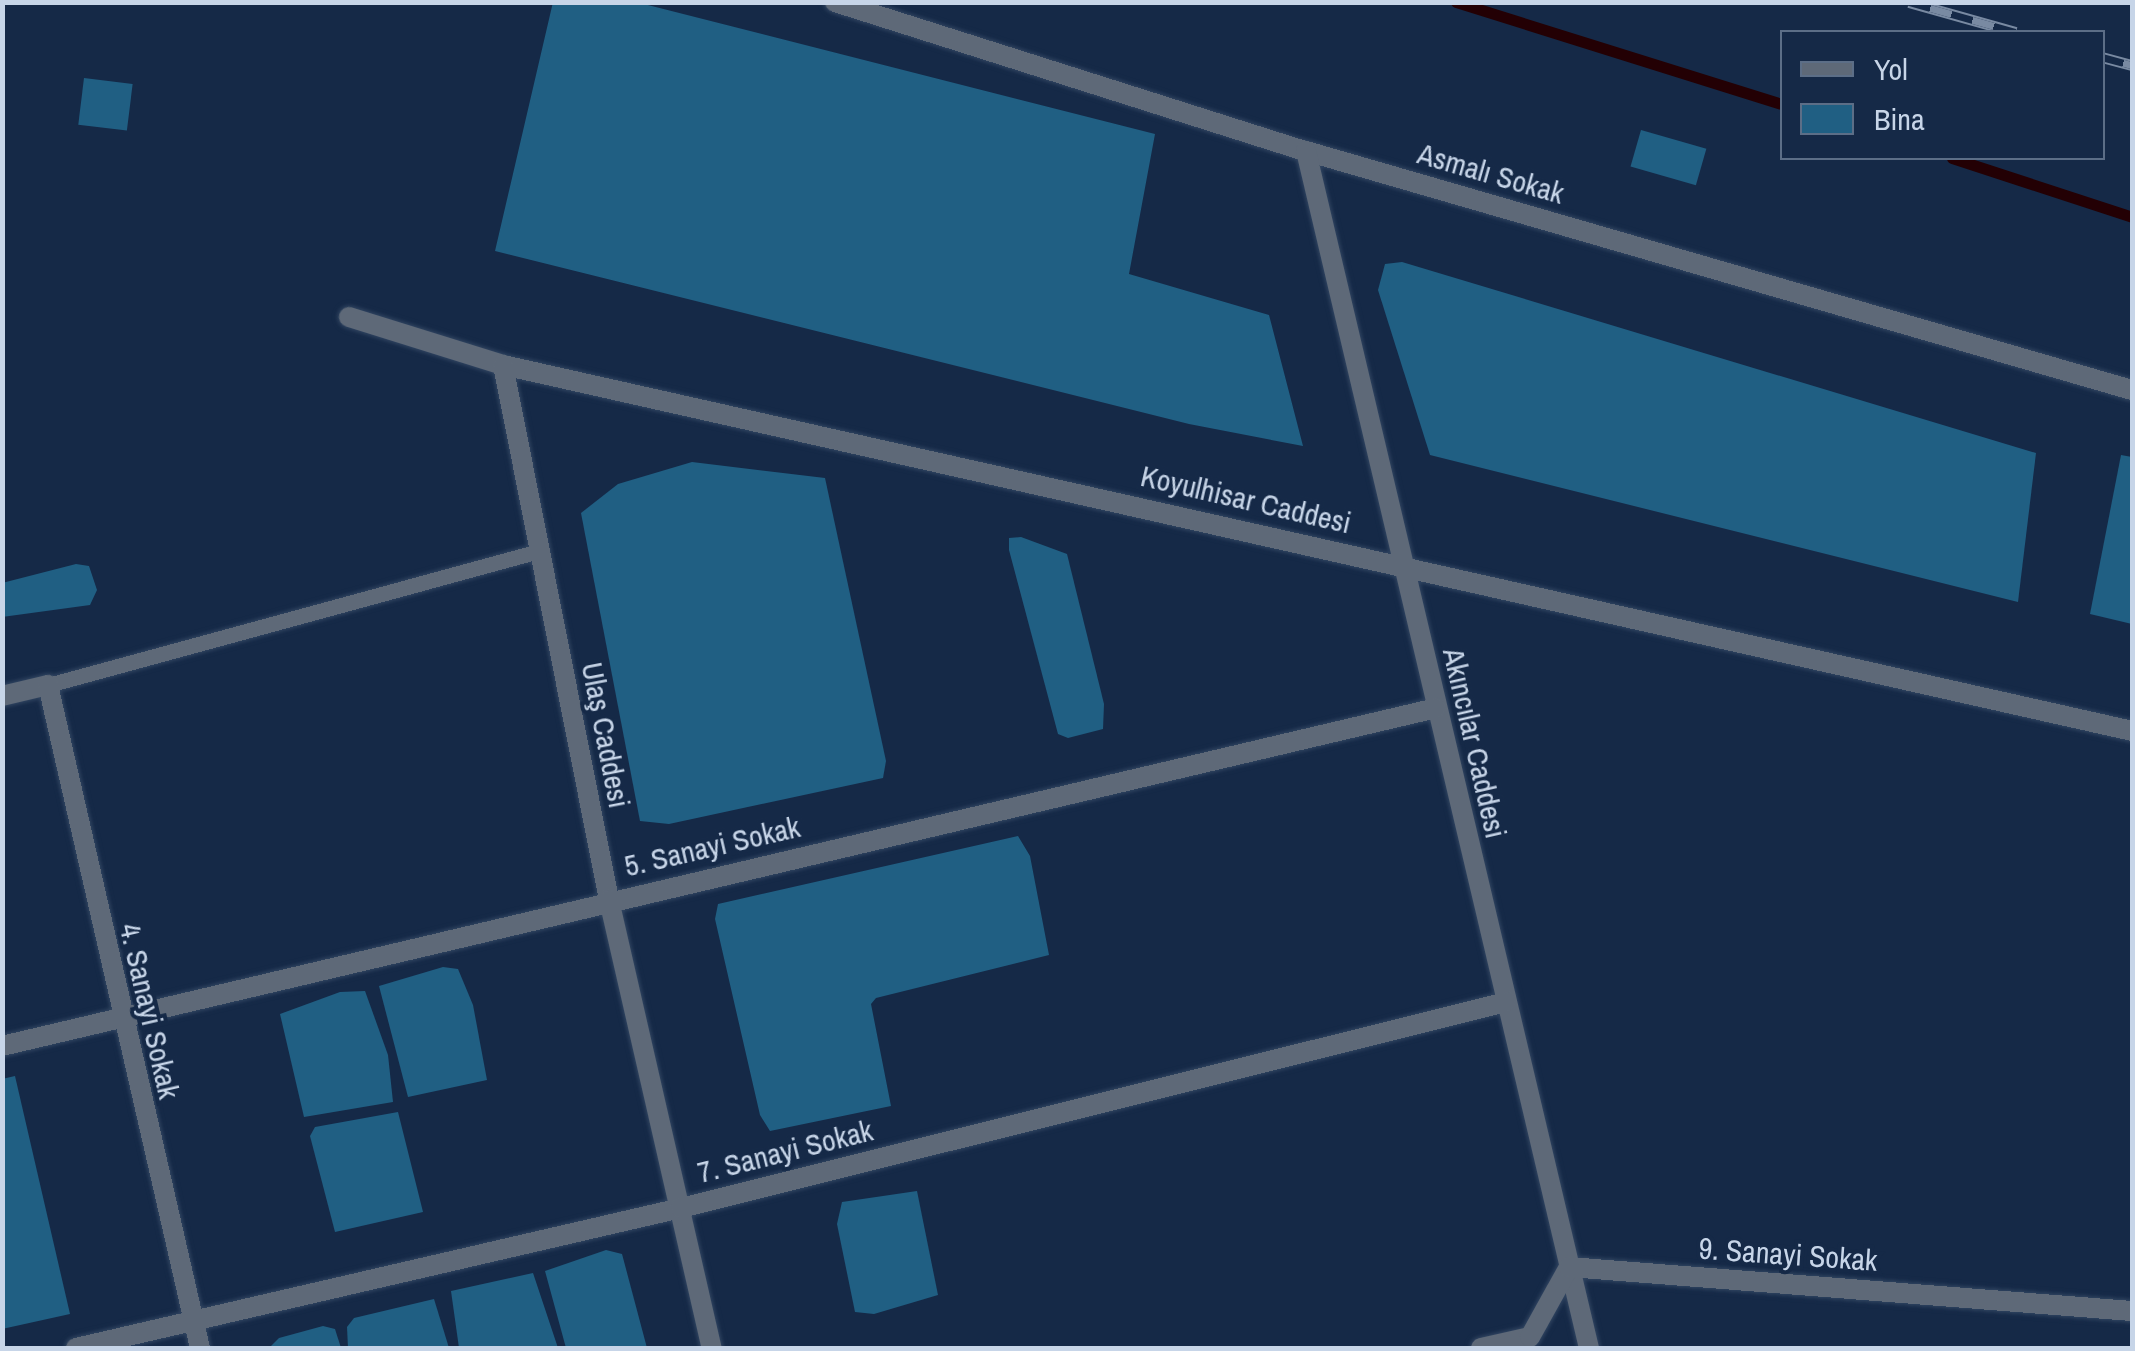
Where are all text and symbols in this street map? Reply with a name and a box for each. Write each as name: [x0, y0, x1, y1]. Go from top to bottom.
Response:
legend: [1780, 30, 2105, 160]
text: Yol: [1874, 49, 1908, 89]
text: Bina: [1874, 99, 1925, 139]
street label: Asmalı Sokak: [1414, 135, 1568, 211]
street label: Koyulhisar Caddesi: [1137, 457, 1355, 541]
street label: Akıncılar Caddesi: [1436, 644, 1514, 842]
street label: Ulaş Caddesi: [574, 659, 638, 811]
street label: 5. Sanayi Sokak: [621, 808, 803, 884]
street label: 4. Sanayi Sokak: [112, 920, 188, 1102]
street label: 7. Sanayi Sokak: [694, 1112, 876, 1190]
street label: 9. Sanayi Sokak: [1697, 1230, 1879, 1278]

